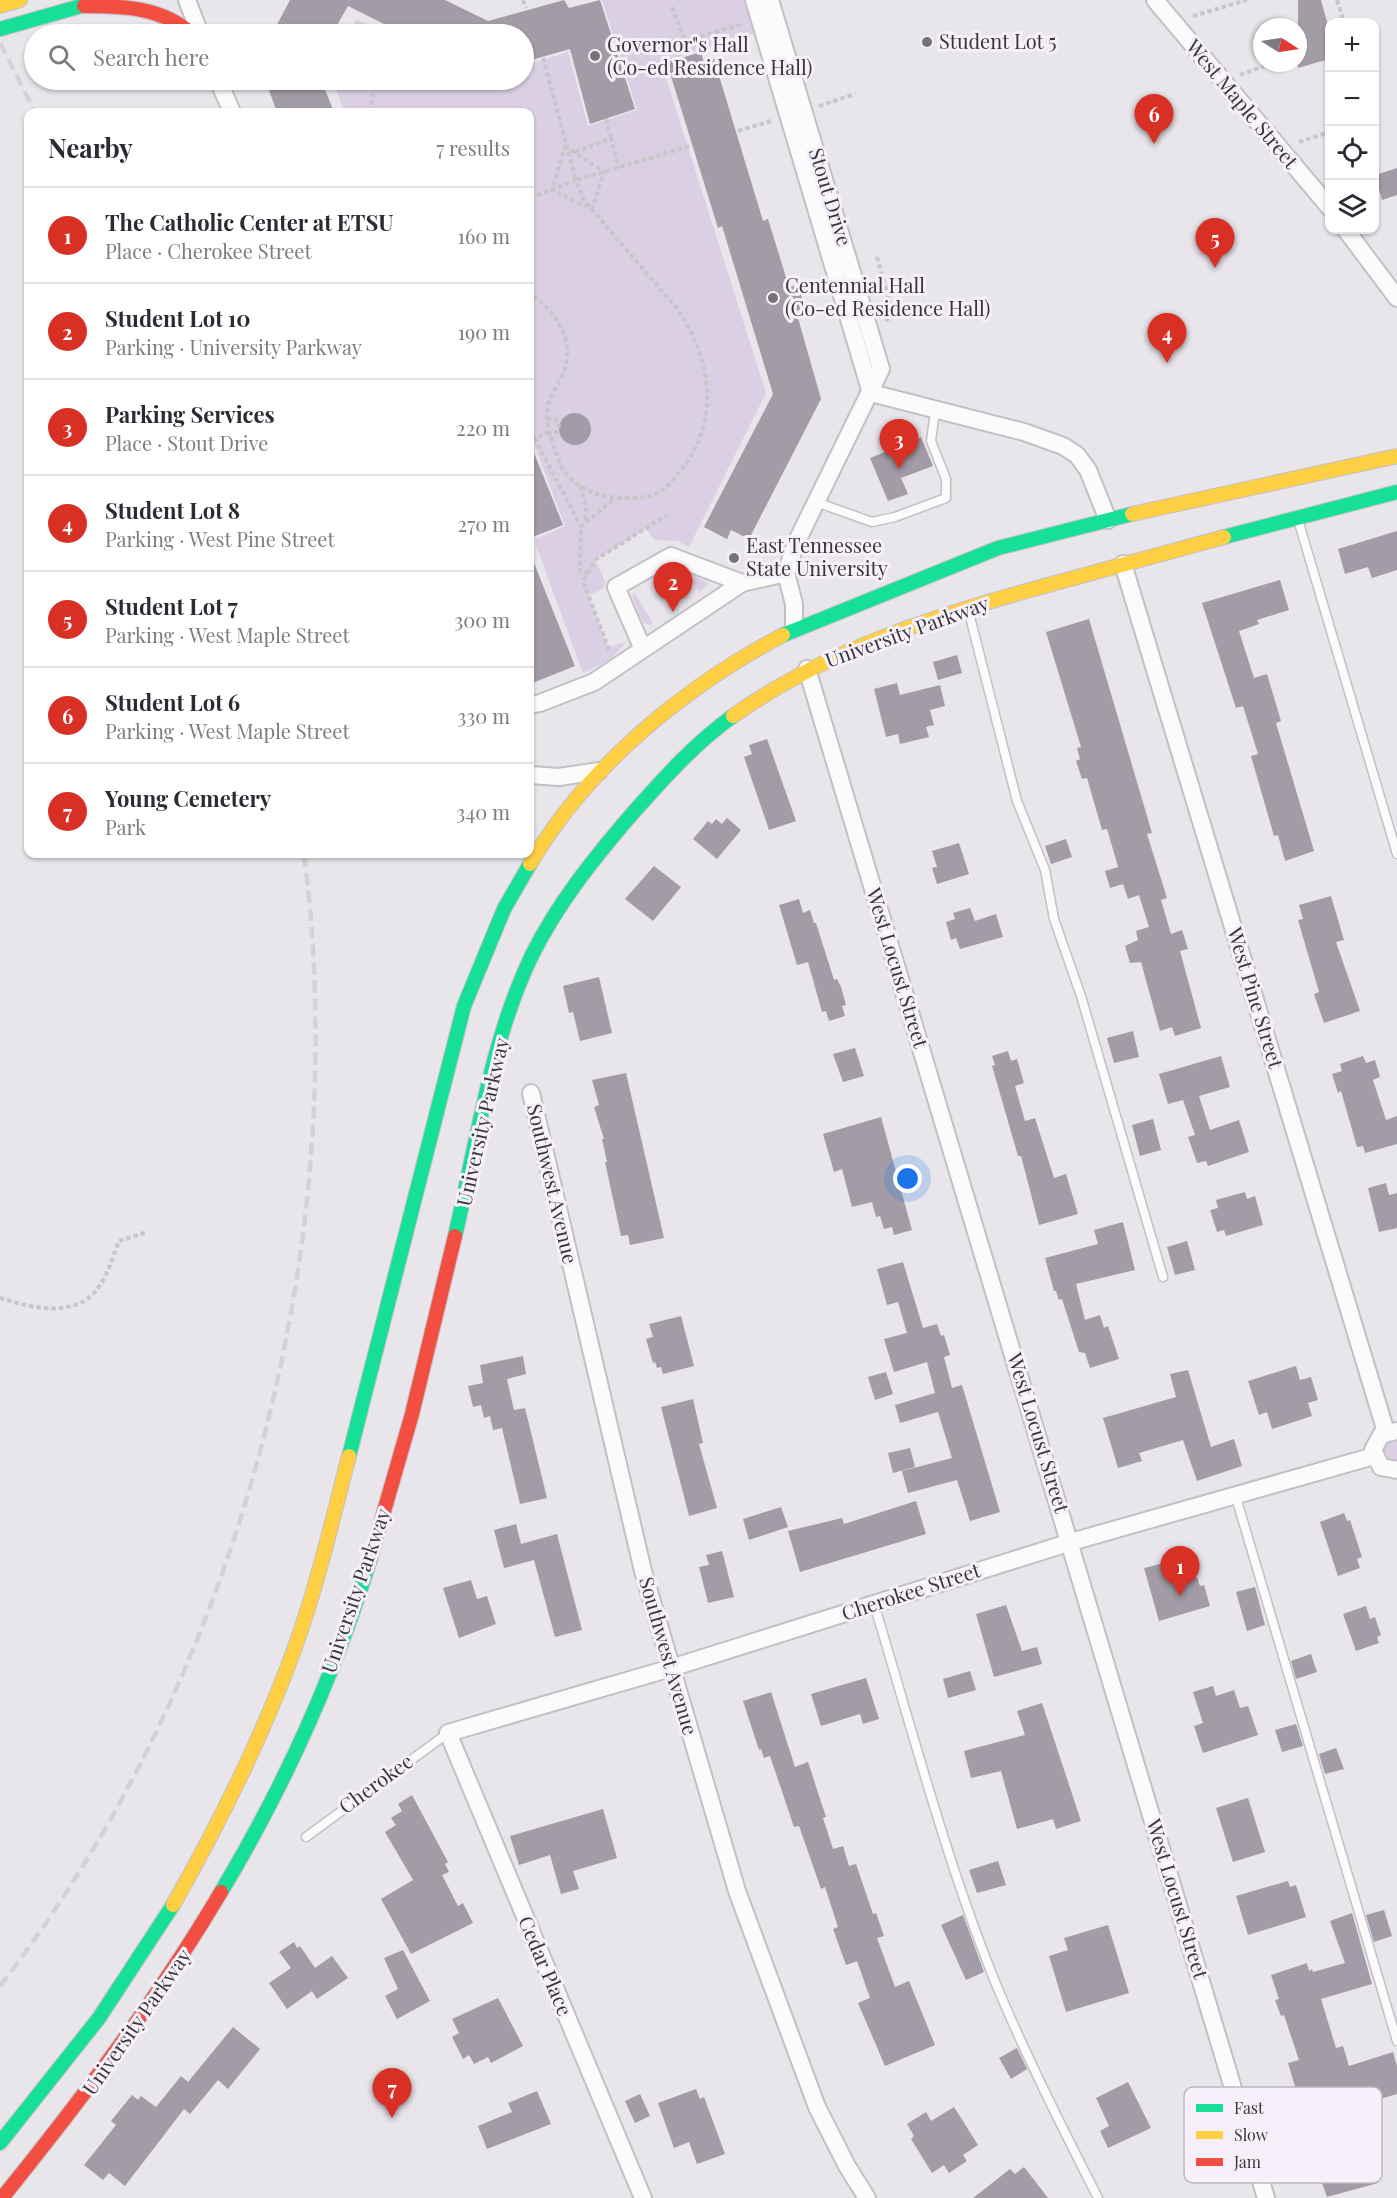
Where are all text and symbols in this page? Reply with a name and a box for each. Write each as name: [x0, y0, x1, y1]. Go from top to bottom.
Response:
north arrow: [1253, 18, 1307, 72]
map controls: [1325, 18, 1379, 234]
button: +: [1325, 18, 1379, 72]
search box: [24, 24, 534, 90]
place label: Student Lot 5: [939, 27, 1057, 54]
place label: Governor"s Hall (Co-ed Residence Hall): [607, 30, 813, 80]
street label: West Maple Street: [1181, 32, 1306, 174]
marker: Student Lot 5: [920, 35, 934, 49]
icon: search: [45, 41, 78, 74]
text: Search here: [93, 42, 209, 72]
marker: Governor"s Hall (Co-ed Residence Hall): [588, 49, 602, 63]
button: −: [1325, 72, 1379, 126]
pin: 6: [1134, 94, 1174, 144]
button: locate: [1325, 126, 1379, 180]
text: Nearby: [48, 130, 133, 165]
text: 7 results: [436, 134, 510, 161]
street label: Stout Drive: [804, 144, 859, 249]
button: layers: [1325, 180, 1379, 234]
text: The Catholic Center at ETSU: [105, 207, 394, 237]
pin: 5: [1196, 218, 1234, 268]
text: 1: [64, 222, 71, 249]
text: 160 m: [458, 222, 510, 249]
text: Place · Cherokee Street: [105, 237, 312, 264]
place label: Centennial Hall (Co-ed Residence Hall): [785, 271, 991, 321]
marker: Centennial Hall (Co-ed Residence Hall): [766, 291, 780, 305]
text: Student Lot 10: [105, 303, 250, 333]
pin: 4: [1148, 314, 1186, 363]
text: 2: [62, 318, 73, 345]
text: 190 m: [458, 318, 510, 345]
text: Parking · University Parkway: [105, 333, 362, 360]
text: Parking Services: [105, 399, 275, 429]
text: 3: [63, 414, 72, 441]
text: 220 m: [456, 414, 510, 441]
pin: 3: [880, 420, 918, 469]
text: Place · Stout Drive: [105, 429, 268, 456]
text: Student Lot 8: [105, 495, 240, 525]
text: 4: [62, 510, 73, 537]
text: 270 m: [458, 510, 510, 537]
text: Parking · West Pine Street: [105, 525, 335, 552]
place label: East Tennessee State University: [746, 531, 888, 581]
marker: East Tennessee State University: [727, 551, 741, 565]
pin: 2: [654, 562, 692, 612]
street label: University Parkway: [821, 588, 992, 673]
text: Student Lot 7: [105, 591, 238, 621]
text: 5: [63, 606, 72, 633]
text: 300 m: [454, 606, 510, 633]
text: Parking · West Maple Street: [105, 621, 349, 648]
text: Student Lot 6: [105, 687, 240, 717]
text: 6: [62, 702, 73, 729]
text: 330 m: [457, 702, 510, 729]
text: Parking · West Maple Street: [105, 717, 349, 744]
text: Young Cemetery: [105, 783, 271, 813]
text: 7: [63, 798, 72, 825]
text: 340 m: [456, 798, 510, 825]
text: Park: [105, 813, 146, 840]
street label: West Locust Street: [861, 883, 936, 1052]
street label: West Pine Street: [1222, 923, 1291, 1072]
street label: University Parkway: [449, 1035, 514, 1209]
street label: Southwest Avenue: [522, 1101, 585, 1266]
your location: [893, 1164, 922, 1193]
street label: West Locust Street: [1002, 1348, 1077, 1517]
street label: University Parkway: [314, 1505, 395, 1676]
pin: 1: [1160, 1546, 1200, 1596]
street label: Cherokee Street: [838, 1555, 984, 1626]
street label: Southwest Avenue: [634, 1573, 705, 1738]
street label: Cherokee: [333, 1747, 418, 1819]
street label: West Locust Street: [1141, 1814, 1216, 1983]
street label: Cedar Place: [513, 1911, 580, 2019]
street label: University Parkway: [75, 1943, 196, 2099]
pin: 7: [372, 2068, 412, 2118]
legend: [1184, 2087, 1382, 2183]
text: Fast: [1234, 2097, 1264, 2118]
text: Slow: [1234, 2124, 1269, 2145]
text: Jam: [1233, 2151, 1261, 2172]

